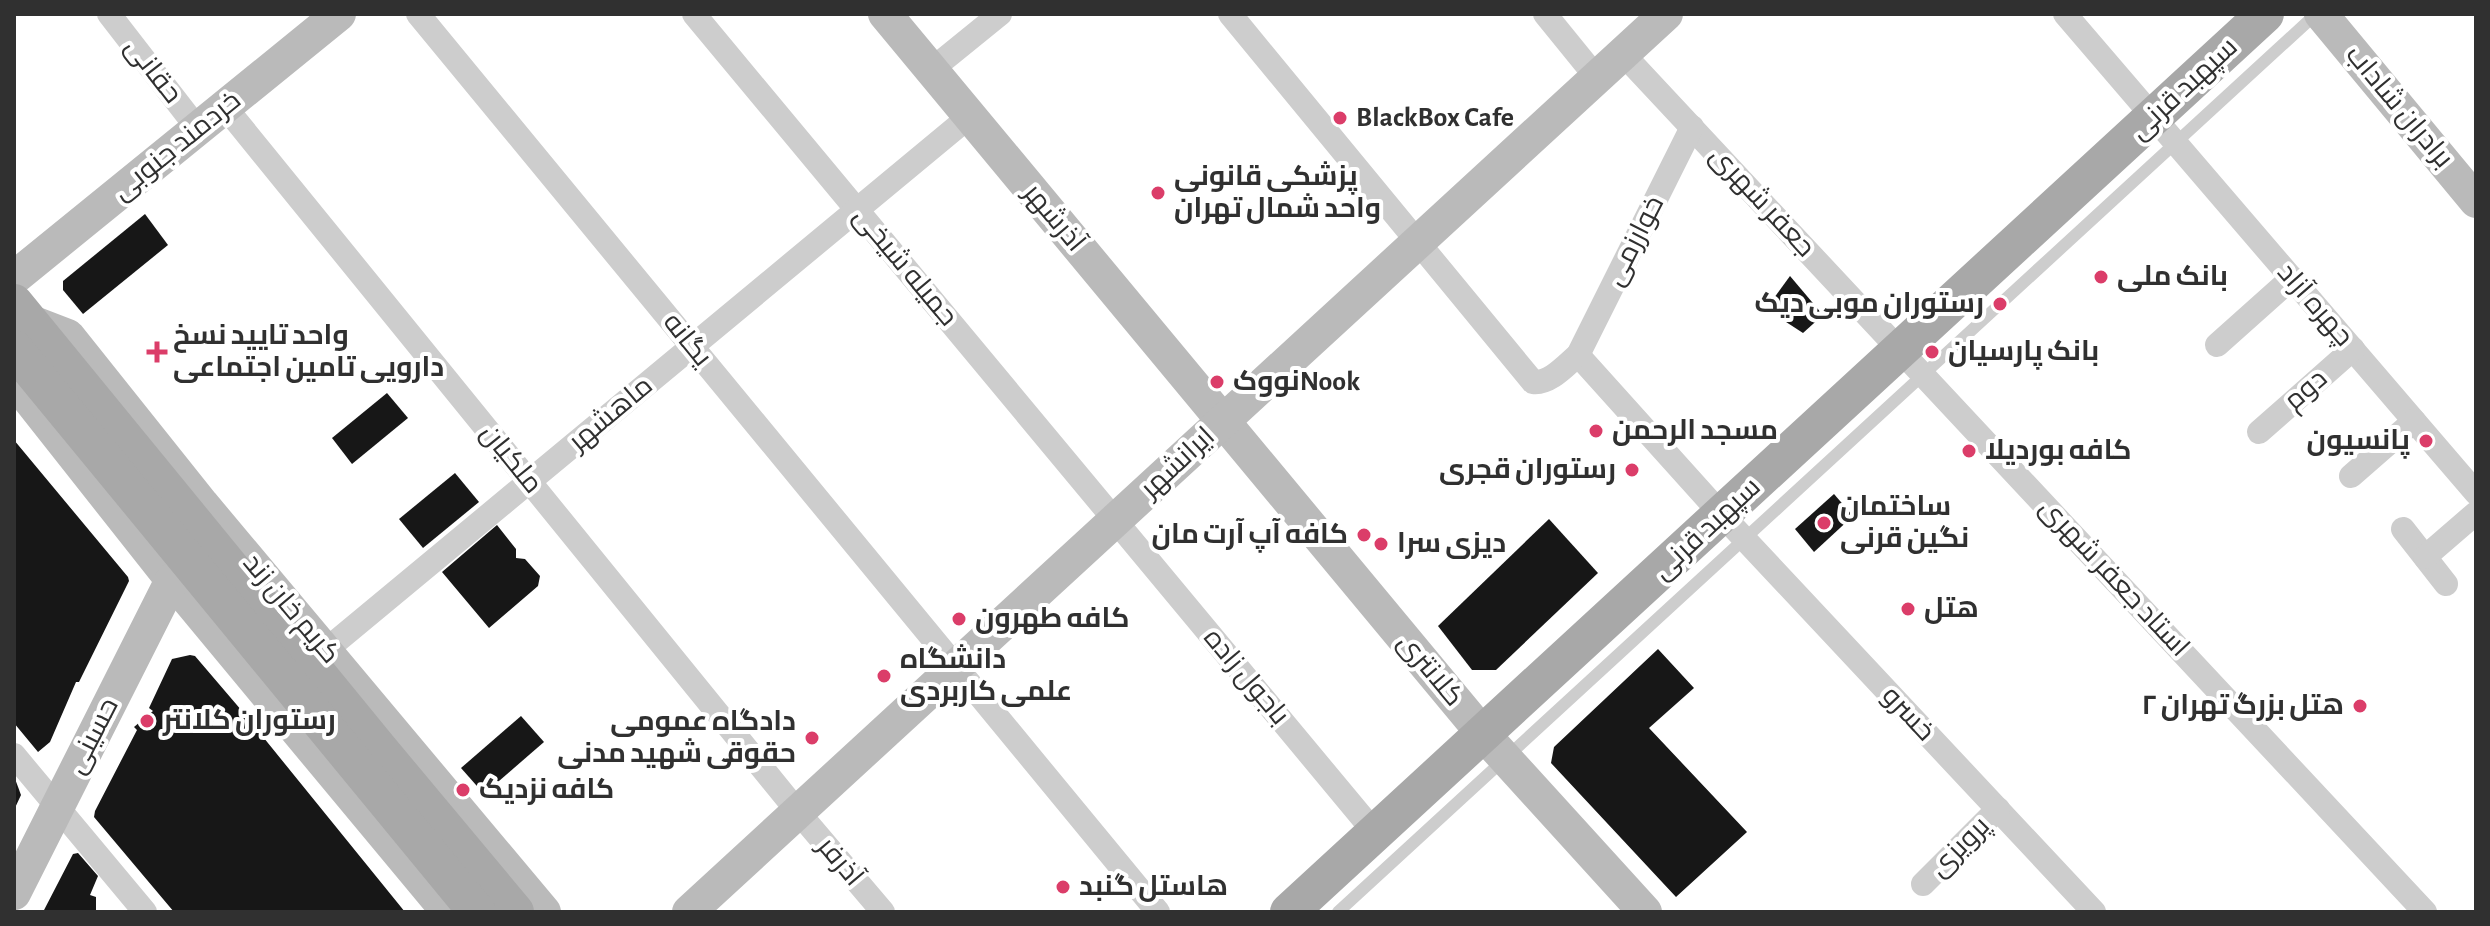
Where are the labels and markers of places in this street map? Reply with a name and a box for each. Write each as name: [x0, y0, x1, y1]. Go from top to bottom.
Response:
place label: BlackBox Cafe: [1356, 104, 1514, 132]
marker: BlackBox Cafe: [1331, 109, 1349, 127]
place label: پزشکی قانونی واحد شمال تهران: [1174, 161, 1381, 225]
marker: پزشکی قانونی واحد شمال تهران: [1149, 184, 1167, 202]
place label: بانک ملی: [2117, 263, 2228, 292]
marker: بانک ملی: [2092, 268, 2110, 286]
place label: رستوران موبی دیک: [1755, 290, 1984, 319]
marker: رستوران موبی دیک: [1991, 295, 2009, 313]
place label: واحد تایید نسخ دارویی تامین اجتماعی: [173, 322, 444, 383]
place label: بانک پارسیان: [1948, 338, 2099, 370]
marker: واحد تایید نسخ دارویی تامین اجتماعی: [148, 343, 166, 361]
marker: بانک پارسیان: [1923, 343, 1941, 361]
place label: نووکNook: [1233, 368, 1360, 397]
marker: نووکNook: [1208, 373, 1226, 391]
place label: مسجد الرحمن: [1612, 417, 1778, 446]
marker: مسجد الرحمن: [1587, 422, 1605, 440]
place label: پانسیون: [2307, 427, 2410, 459]
marker: پانسیون: [2417, 432, 2435, 450]
place label: کافه بوردیلا: [1985, 437, 2132, 466]
marker: کافه بوردیلا: [1960, 442, 1978, 460]
place label: رستوران قجری: [1439, 456, 1616, 485]
marker: رستوران قجری: [1623, 461, 1641, 479]
place label: ساختمان نگین قرنی: [1840, 493, 1969, 554]
marker: ساختمان نگین قرنی: [1815, 514, 1833, 532]
place label: کافه آپ آرت مان: [1151, 518, 1348, 553]
marker: کافه آپ آرت مان: [1355, 526, 1373, 544]
place label: دیزی سرا: [1397, 530, 1506, 559]
marker: دیزی سرا: [1372, 535, 1390, 553]
place label: هتل: [1924, 595, 1979, 624]
marker: هتل: [1899, 600, 1917, 618]
place label: کافه طهرون: [975, 605, 1129, 635]
marker: کافه طهرون: [950, 610, 968, 628]
place label: دانشگاه علمی کاربردی: [900, 644, 1072, 707]
marker: دانشگاه علمی کاربردی: [875, 667, 893, 685]
place label: هتل بزرگ تهران ۲: [2141, 691, 2344, 722]
marker: هتل بزرگ تهران ۲: [2351, 697, 2369, 715]
place label: رستوران کلانتر: [162, 707, 336, 736]
place label: دادگاه عمومی حقوقی شهید مدنی: [557, 707, 796, 770]
marker: رستوران کلانتر: [138, 712, 156, 730]
marker: دادگاه عمومی حقوقی شهید مدنی: [803, 729, 821, 747]
place label: کافه نزدیک: [479, 776, 614, 805]
marker: کافه نزدیک: [454, 781, 472, 799]
place label: هاستل گنبد: [1079, 872, 1228, 902]
marker: هاستل گنبد: [1054, 878, 1072, 896]

